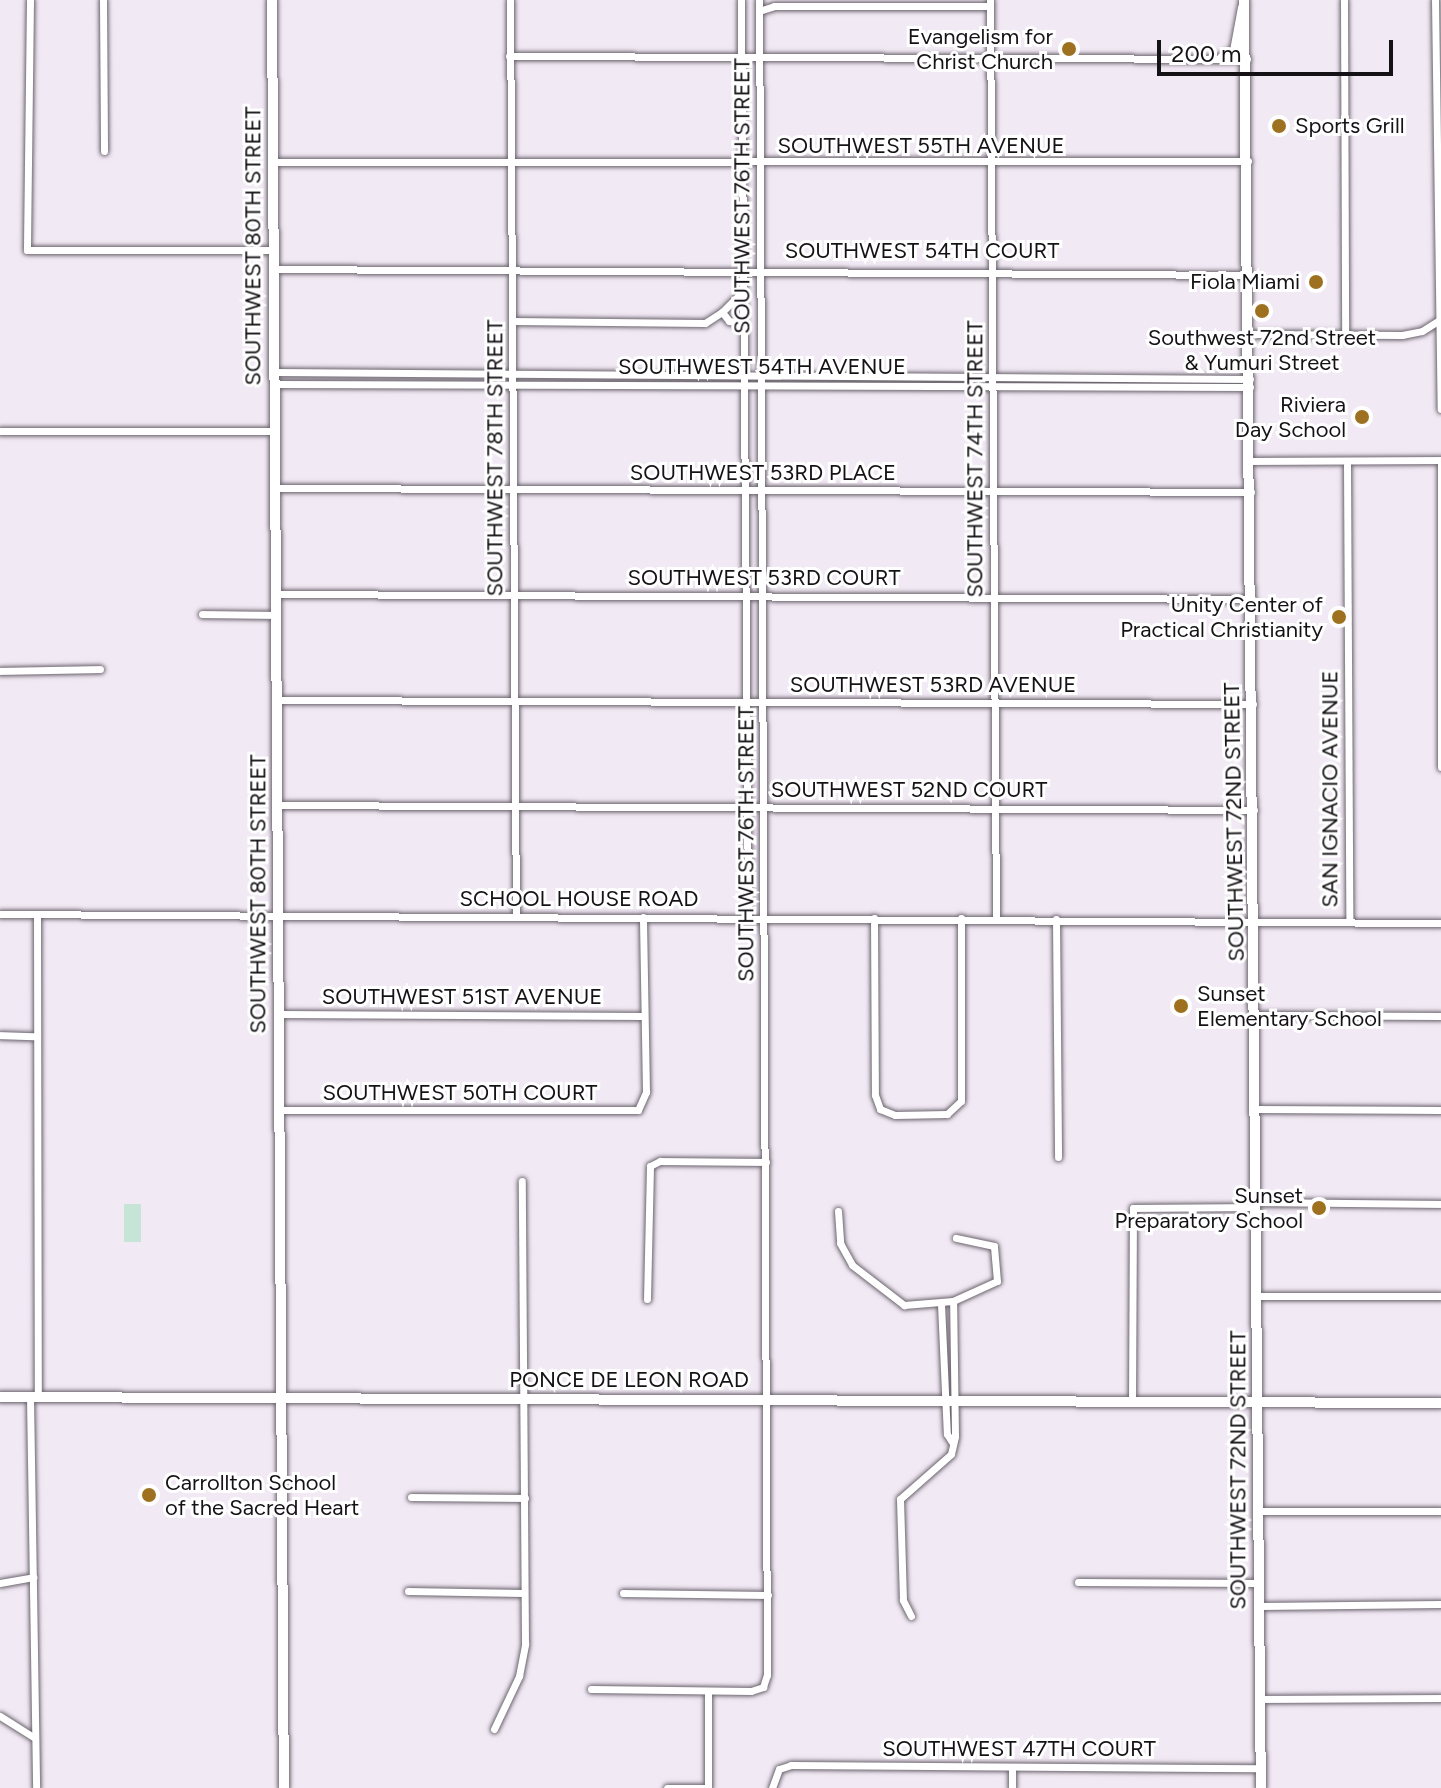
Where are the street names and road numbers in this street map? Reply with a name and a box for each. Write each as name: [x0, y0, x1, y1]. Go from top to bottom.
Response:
street label: SOUTHWEST 76TH STREET: [729, 58, 755, 334]
street label: SOUTHWEST 80TH STREET: [240, 106, 266, 386]
street label: SOUTHWEST 55TH AVENUE: [777, 133, 1065, 159]
street label: SOUTHWEST 54TH COURT: [785, 238, 1059, 264]
street label: SOUTHWEST 78TH STREET: [482, 320, 508, 596]
street label: SOUTHWEST 74TH STREET: [962, 320, 988, 598]
street label: SOUTHWEST 54TH AVENUE: [618, 354, 906, 380]
street label: SOUTHWEST 53RD PLACE: [630, 460, 896, 486]
street label: SOUTHWEST 53RD COURT: [627, 565, 901, 591]
street label: SAN IGNACIO AVENUE: [1317, 670, 1343, 908]
street label: SOUTHWEST 53RD AVENUE: [790, 672, 1076, 698]
street label: SOUTHWEST 72ND STREET: [1218, 682, 1250, 962]
street label: SOUTHWEST 76TH STREET: [733, 706, 759, 982]
street label: SOUTHWEST 80TH STREET: [245, 754, 271, 1034]
street label: SOUTHWEST 52ND COURT: [771, 777, 1047, 803]
street label: SCHOOL HOUSE ROAD: [460, 886, 698, 912]
street label: SOUTHWEST 51ST AVENUE: [322, 984, 602, 1010]
street label: SOUTHWEST 50TH COURT: [322, 1080, 598, 1106]
street label: SOUTHWEST 72ND STREET: [1225, 1330, 1251, 1610]
street label: PONCE DE LEON ROAD: [509, 1367, 749, 1393]
street label: SOUTHWEST 47TH COURT: [882, 1736, 1156, 1762]

